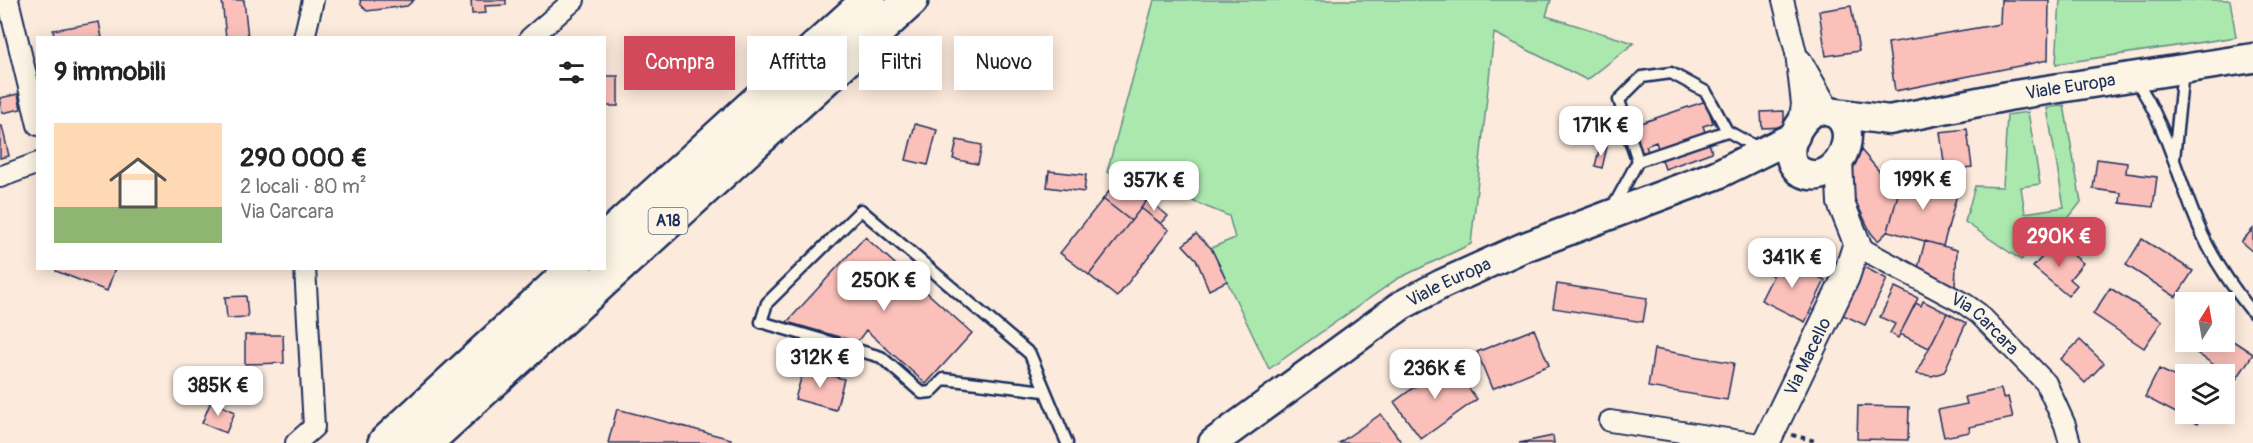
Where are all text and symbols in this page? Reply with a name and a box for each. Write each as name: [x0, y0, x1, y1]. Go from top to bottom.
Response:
chip: Compra: [624, 36, 735, 90]
chip: Affitta: [747, 36, 847, 90]
chip: Filtri: [859, 36, 942, 90]
chip: Nuovo: [954, 36, 1053, 90]
text: 9 immobili: [54, 56, 165, 88]
icon: filters: [555, 56, 588, 89]
street label: Viale Europa: [2024, 68, 2117, 105]
pin: 171K €: [1552, 106, 1650, 157]
text: 171K €: [1573, 113, 1629, 138]
text: 290 000 €: [240, 142, 367, 174]
icon: home: [102, 147, 174, 219]
pin: 199K €: [1874, 160, 1972, 211]
pin: 357K €: [1105, 161, 1203, 212]
text: 199K €: [1894, 167, 1952, 192]
text: 357K €: [1123, 168, 1185, 193]
text: 2 locali · 80 m²: [240, 174, 367, 199]
text: Via Carcara: [240, 199, 334, 224]
road number: A18: [648, 208, 688, 234]
pin: 290K €: [2010, 217, 2108, 268]
text: 290K €: [2027, 224, 2091, 249]
pin: 341K €: [1743, 238, 1841, 289]
text: 341K €: [1762, 245, 1822, 270]
street label: Viale Europa: [1403, 252, 1494, 312]
pin: 250K €: [835, 261, 933, 312]
text: 250K €: [851, 268, 917, 293]
street label: Via Carcara: [1947, 287, 2024, 360]
north arrow: [2175, 292, 2235, 352]
map controls: [2175, 292, 2235, 424]
street label: Via Macello: [1779, 313, 1836, 399]
pin: 312K €: [771, 338, 869, 389]
text: 312K €: [790, 345, 850, 370]
pin: 236K €: [1386, 349, 1484, 400]
text: 236K €: [1404, 356, 1466, 381]
button: layers: [2175, 364, 2235, 424]
pin: 385K €: [169, 366, 267, 417]
text: 385K €: [187, 373, 249, 398]

